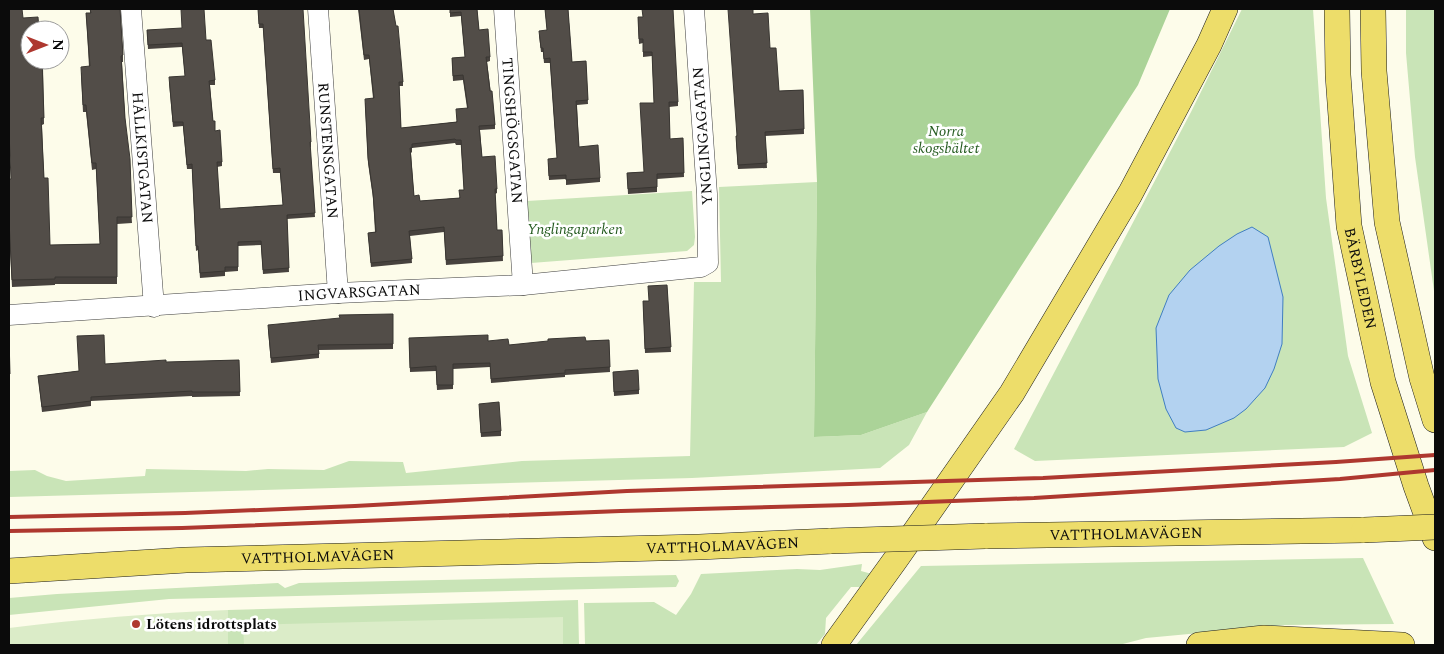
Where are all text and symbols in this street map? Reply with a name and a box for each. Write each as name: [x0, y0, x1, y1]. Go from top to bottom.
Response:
north arrow: [20, 20, 70, 70]
text: N: [47, 39, 68, 51]
street label: TINGSHÖGSGATAN: [496, 57, 529, 205]
street label: YNGLINGAGATAN: [687, 66, 719, 206]
street label: RUNSTENSGATAN: [312, 82, 344, 220]
street label: HÄLLKISTGATAN: [126, 91, 159, 224]
park label: Norra skogsbältet: [913, 120, 979, 160]
park label: Ynglingaparken: [527, 218, 623, 241]
street label: BÄRBYLEDEN: [1338, 225, 1383, 331]
street label: INGVARSGATAN: [297, 278, 421, 307]
street label: VATTHOLMAVÄGEN: [1049, 521, 1203, 546]
street label: VATTHOLMAVÄGEN: [646, 531, 800, 560]
street label: VATTHOLMAVÄGEN: [241, 543, 395, 570]
place label: Lötens idrottsplats: [146, 613, 277, 636]
marker: Lötens idrottsplats: [130, 618, 142, 630]

